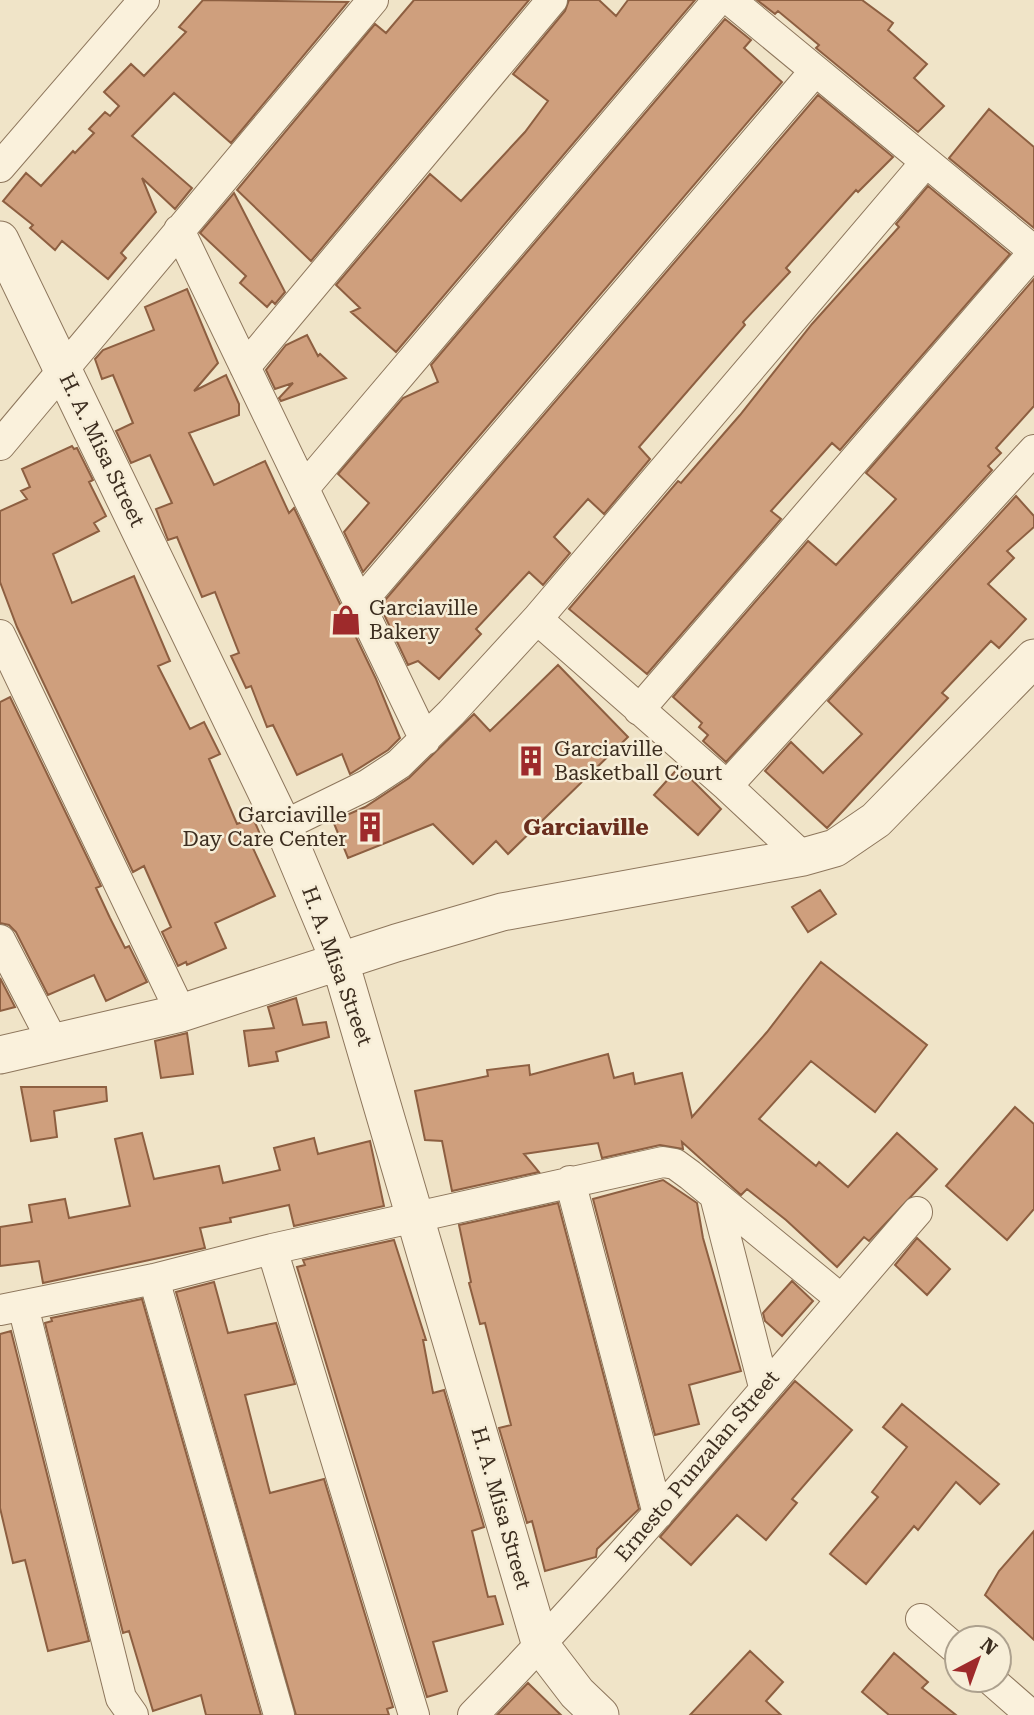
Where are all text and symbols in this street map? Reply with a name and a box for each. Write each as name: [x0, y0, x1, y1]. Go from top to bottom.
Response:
street label: H. A. Misa Street: [54, 369, 150, 531]
place label: Garciaville Bakery: [369, 596, 478, 644]
shop icon: Garciaville Bakery: [329, 603, 363, 637]
place label: Garciaville Basketball Court: [554, 737, 722, 785]
building icon: Garciaville Basketball Court: [514, 744, 548, 778]
place label: Garciaville Day Care Center: [182, 803, 347, 851]
building icon: Garciaville Day Care Center: [353, 810, 387, 844]
district label: Garciaville: [523, 814, 649, 841]
street label: H. A. Misa Street: [297, 883, 377, 1049]
street label: Ernesto Punzalan Street: [610, 1366, 784, 1566]
street label: H. A. Misa Street: [466, 1424, 536, 1592]
north arrow: [943, 1624, 1013, 1694]
text: N: [976, 1633, 1002, 1660]

